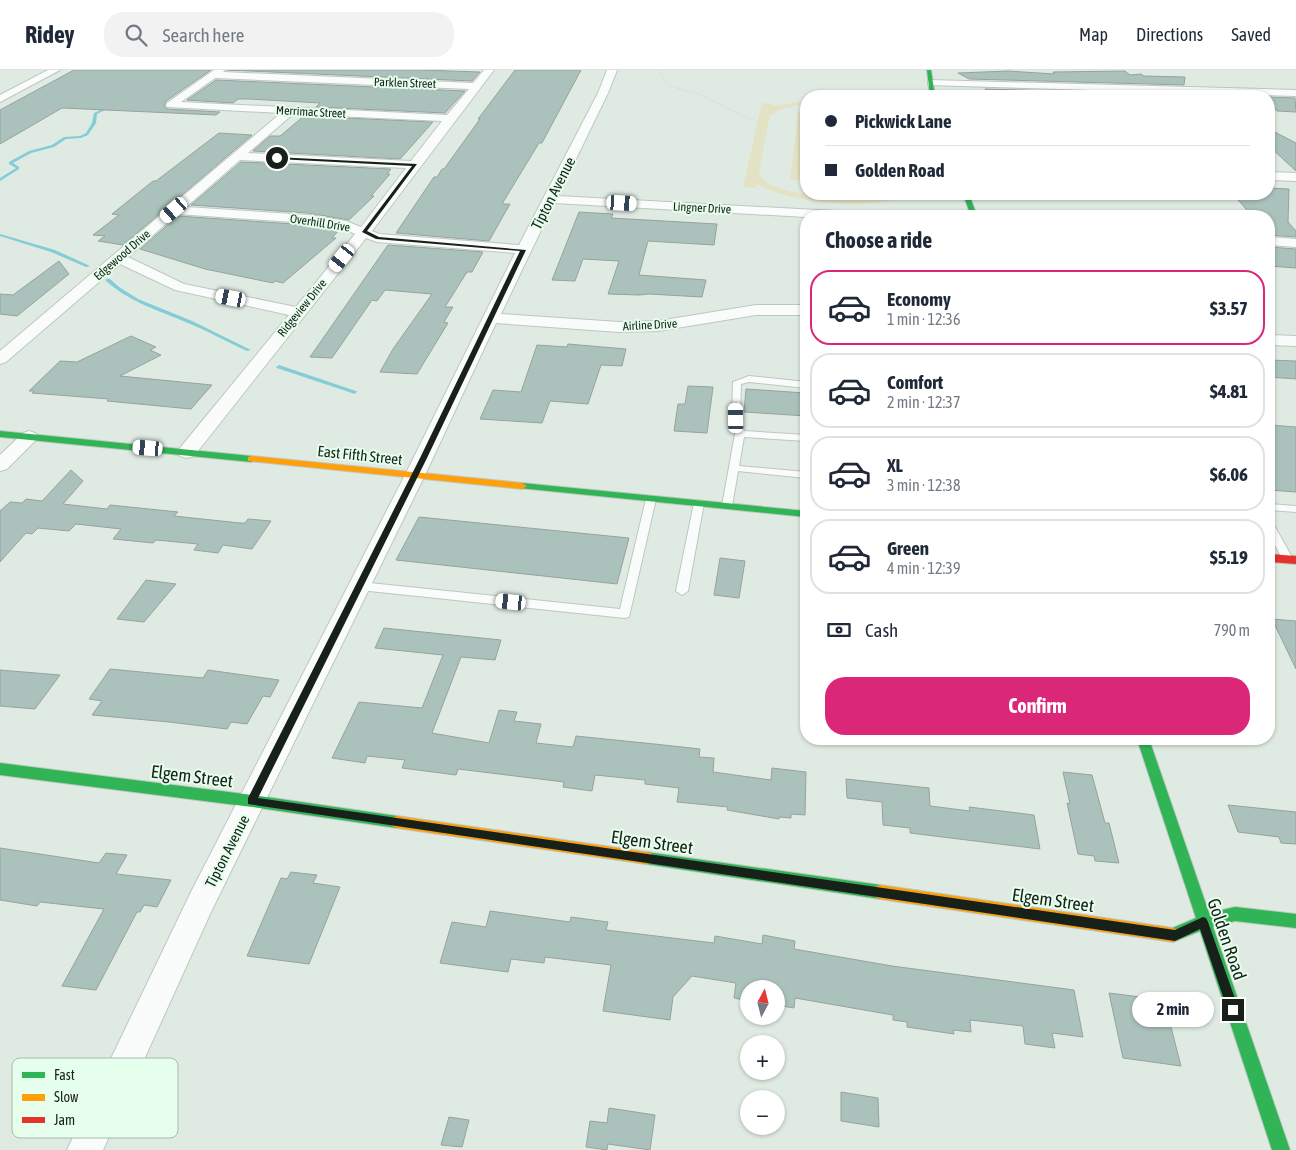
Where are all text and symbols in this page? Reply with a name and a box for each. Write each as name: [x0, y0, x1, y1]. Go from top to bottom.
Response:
search box: [104, 12, 454, 57]
text: Ridey: [25, 21, 74, 48]
icon: search: [122, 21, 150, 49]
text: Search here: [162, 24, 244, 46]
text: Map: [1079, 24, 1108, 45]
text: Directions: [1136, 24, 1203, 45]
text: Saved: [1231, 24, 1271, 45]
street label: Parklen Street: [374, 75, 437, 91]
street label: Merrimac Street: [276, 103, 347, 121]
text: Pickwick Lane: [855, 110, 952, 132]
route start: [266, 147, 288, 169]
street label: Tipton Avenue: [528, 154, 579, 232]
text: Golden Road: [855, 159, 945, 181]
car: [157, 194, 190, 226]
car: [606, 195, 637, 211]
street label: Lingner Drive: [673, 199, 731, 217]
street label: Overhill Drive: [289, 211, 351, 235]
street label: Edgewood Drive: [91, 227, 153, 283]
text: Choose a ride: [825, 227, 932, 253]
car: [326, 242, 357, 274]
street label: Ridgeview Drive: [275, 276, 329, 340]
icon: car: [827, 285, 872, 330]
car: [214, 288, 247, 308]
text: Economy: [887, 288, 951, 310]
text: $3.57: [1210, 297, 1248, 319]
text: 1 min · 12:36: [887, 310, 960, 328]
street label: Airline Drive: [623, 317, 677, 333]
icon: car: [827, 368, 872, 413]
text: Comfort: [887, 371, 943, 393]
text: $4.81: [1210, 380, 1248, 402]
text: 2 min · 12:37: [887, 393, 960, 411]
car: [728, 403, 743, 433]
car: [132, 439, 163, 457]
street label: East Fifth Street: [317, 442, 403, 468]
icon: car: [827, 451, 872, 496]
text: XL: [887, 454, 903, 476]
text: $6.06: [1210, 463, 1248, 485]
text: 3 min · 12:38: [887, 476, 960, 494]
icon: car: [827, 534, 872, 579]
text: Green: [887, 537, 929, 559]
text: $5.19: [1210, 546, 1248, 568]
text: 4 min · 12:39: [887, 559, 960, 577]
car: [495, 593, 526, 611]
icon: cash: [825, 616, 853, 644]
text: Cash: [865, 619, 898, 641]
text: 790 m: [1214, 621, 1250, 639]
button: Confirm: [825, 677, 1250, 735]
street label: Elgem Street: [150, 761, 234, 791]
street label: Tipton Avenue: [202, 812, 253, 890]
street label: Elgem Street: [610, 826, 694, 858]
street label: Elgem Street: [1011, 884, 1095, 916]
street label: Golden Road: [1203, 895, 1251, 983]
north arrow: [740, 980, 785, 1025]
map controls: [740, 980, 785, 1135]
callout: 2 min: [1133, 992, 1216, 1028]
route end: [1222, 999, 1244, 1021]
text: 2 min: [1157, 1000, 1189, 1018]
button: +: [740, 1035, 785, 1080]
legend: [12, 1058, 178, 1138]
text: Fast: [54, 1067, 75, 1083]
text: Slow: [54, 1089, 79, 1105]
button: −: [740, 1090, 785, 1135]
text: Jam: [54, 1112, 75, 1128]

